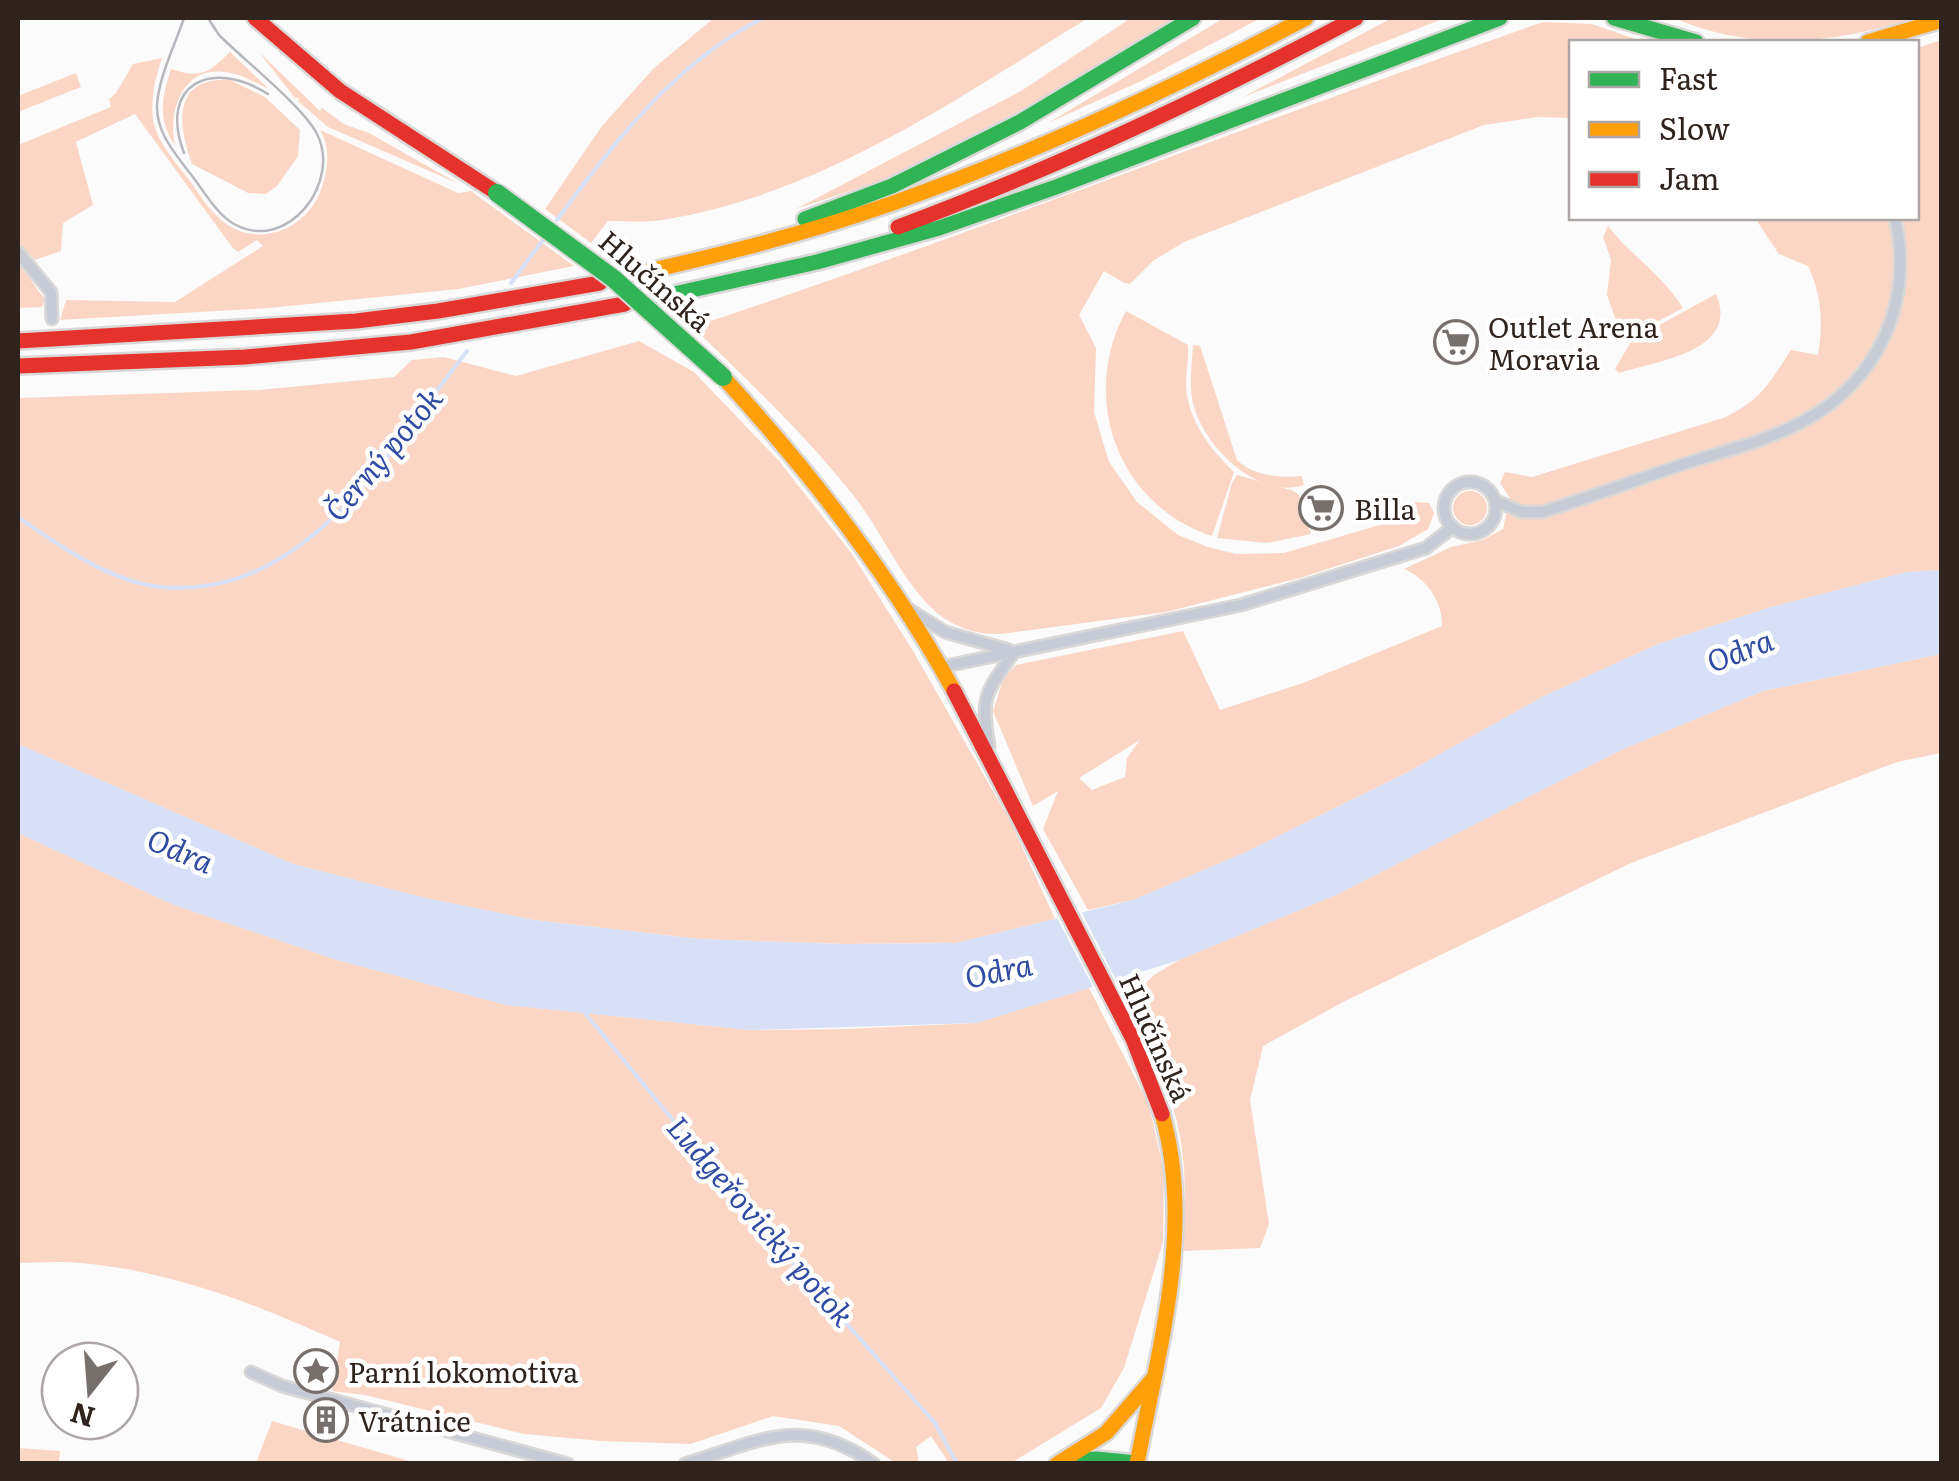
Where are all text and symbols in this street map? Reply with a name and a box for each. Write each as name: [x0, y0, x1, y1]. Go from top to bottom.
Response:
legend: [1569, 40, 1919, 220]
text: Fast: [1659, 55, 1718, 99]
text: Slow: [1659, 105, 1730, 149]
text: Jam: [1659, 155, 1719, 199]
street label: Hlučínská: [591, 219, 721, 341]
place label: Outlet Arena Moravia: [1488, 305, 1659, 379]
supermarket icon: Outlet Arena Moravia: [1433, 319, 1479, 365]
water label: Černý potok: [313, 376, 451, 529]
supermarket icon: Billa: [1298, 485, 1344, 531]
place label: Billa: [1354, 487, 1416, 529]
water label: Odra: [1699, 616, 1779, 682]
water label: Odra: [141, 815, 221, 883]
water label: Odra: [960, 940, 1036, 998]
street label: Hlučínská: [1110, 966, 1204, 1108]
water label: Ludgeřovický potok: [658, 1105, 866, 1335]
north arrow: [40, 1341, 140, 1441]
place icon: Parní lokomotiva: [293, 1348, 339, 1394]
place label: Parní lokomotiva: [348, 1350, 578, 1392]
text: N: [65, 1393, 99, 1440]
building icon: Vrátnice: [303, 1397, 349, 1443]
place label: Vrátnice: [358, 1399, 471, 1441]

